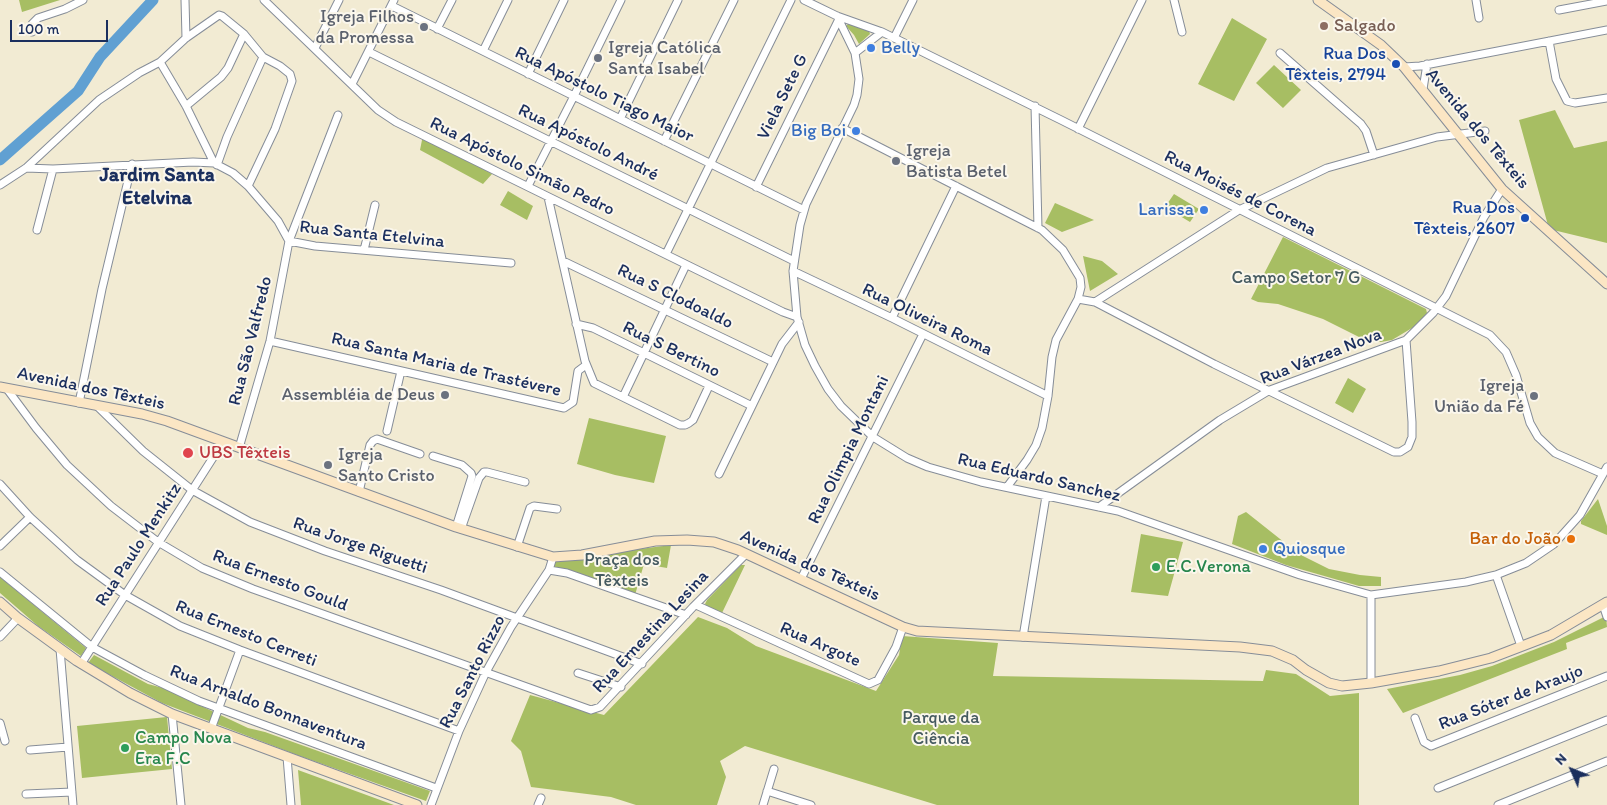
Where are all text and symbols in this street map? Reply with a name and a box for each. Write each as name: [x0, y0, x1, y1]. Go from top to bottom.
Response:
place label: Igreja Filhos da Promessa: [316, 6, 414, 48]
scale bar: [12, 10, 110, 42]
place label: Salgado: [1334, 15, 1396, 37]
text: 100 m: [18, 20, 59, 38]
marker: Salgado: [1318, 20, 1330, 32]
marker: Igreja Filhos da Promessa: [418, 21, 430, 33]
place label: Igreja Católica Santa Isabel: [608, 37, 721, 80]
place label: Belly: [881, 37, 920, 59]
street label: Rua Apóstolo Tiago Maior: [511, 42, 697, 148]
marker: Belly: [865, 42, 877, 54]
place label: Rua Dos Têxteis, 2794: [1285, 43, 1386, 86]
street label: Viela Sete G: [753, 51, 813, 143]
marker: Igreja Católica Santa Isabel: [592, 52, 604, 64]
marker: Rua Dos Têxteis, 2794: [1390, 58, 1402, 70]
street label: Avenida dos Têxteis: [1420, 64, 1534, 194]
street label: Rua Apóstolo André: [514, 100, 662, 186]
street label: Rua Apóstolo Simão Pedro: [426, 113, 618, 221]
place label: Big Boi: [791, 120, 846, 142]
marker: Big Boi: [850, 125, 862, 137]
place label: Igreja Batista Betel: [906, 140, 1007, 182]
street label: Rua Moisés de Corena: [1160, 146, 1320, 242]
marker: Igreja Batista Betel: [890, 155, 902, 167]
district label: Jardim Santa Etelvina: [99, 164, 215, 211]
place label: Rua Dos Têxteis, 2607: [1414, 197, 1515, 240]
place label: Larissa: [1138, 199, 1194, 221]
marker: Larissa: [1198, 204, 1210, 216]
marker: Rua Dos Têxteis, 2607: [1519, 212, 1531, 224]
street label: Rua Santa Etelvina: [298, 217, 446, 253]
street label: Rua S Clodoaldo: [614, 260, 736, 334]
park label: Campo Setor 7 G: [1231, 267, 1361, 289]
street label: Rua São Valfredo: [225, 274, 277, 408]
street label: Rua Oliveira Roma: [858, 279, 996, 361]
street label: Rua S Bertino: [619, 317, 723, 383]
street label: Rua Várzea Nova: [1257, 324, 1385, 390]
street label: Rua Santa Maria de Trastévere: [329, 328, 563, 402]
street label: Avenida dos Têxteis: [15, 363, 167, 415]
street label: Rua Olimpia Montani: [804, 372, 894, 528]
place label: Igreja União da Fé: [1434, 375, 1524, 418]
place label: Assembléia de Deus: [282, 384, 435, 406]
marker: Assembléia de Deus: [439, 389, 451, 401]
marker: Igreja União da Fé: [1528, 390, 1540, 402]
place label: UBS Têxteis: [199, 442, 291, 464]
place label: Igreja Santo Cristo: [338, 444, 435, 486]
marker: UBS Têxteis: [181, 446, 195, 460]
street label: Rua Eduardo Sanchez: [955, 449, 1123, 507]
marker: Igreja Santo Cristo: [322, 459, 334, 471]
street label: Rua Paulo Menkitz: [91, 479, 187, 611]
street label: Rua Jorge Riguetti: [290, 513, 430, 579]
street label: Avenida dos Têxteis: [737, 526, 883, 606]
place label: Bar do João: [1469, 528, 1561, 550]
marker: Bar do João: [1565, 533, 1577, 545]
place label: Quiosque: [1273, 538, 1345, 560]
marker: Quiosque: [1257, 543, 1269, 555]
street label: Rua Ernesto Gould: [209, 545, 351, 617]
park label: Praça dos Têxteis: [584, 549, 660, 592]
place label: E.C.Verona: [1166, 556, 1251, 578]
marker: E.C.Verona: [1150, 561, 1162, 573]
street label: Rua Ernestina Lesina: [588, 566, 714, 698]
street label: Rua Ernesto Cerreti: [172, 596, 320, 672]
street label: Rua Santo Rizzo: [435, 612, 511, 732]
street label: Rua Argote: [776, 618, 864, 672]
street label: Rua Arnaldo Bonnaventura: [167, 660, 369, 756]
street label: Rua Sóter de Araujo: [1436, 660, 1586, 736]
park label: Parque da Ciência: [902, 707, 980, 750]
place label: Campo Nova Era F.C: [135, 727, 232, 770]
marker: Campo Nova Era F.C: [119, 742, 131, 754]
north arrow: [1547, 745, 1597, 795]
text: N: [1551, 750, 1570, 769]

